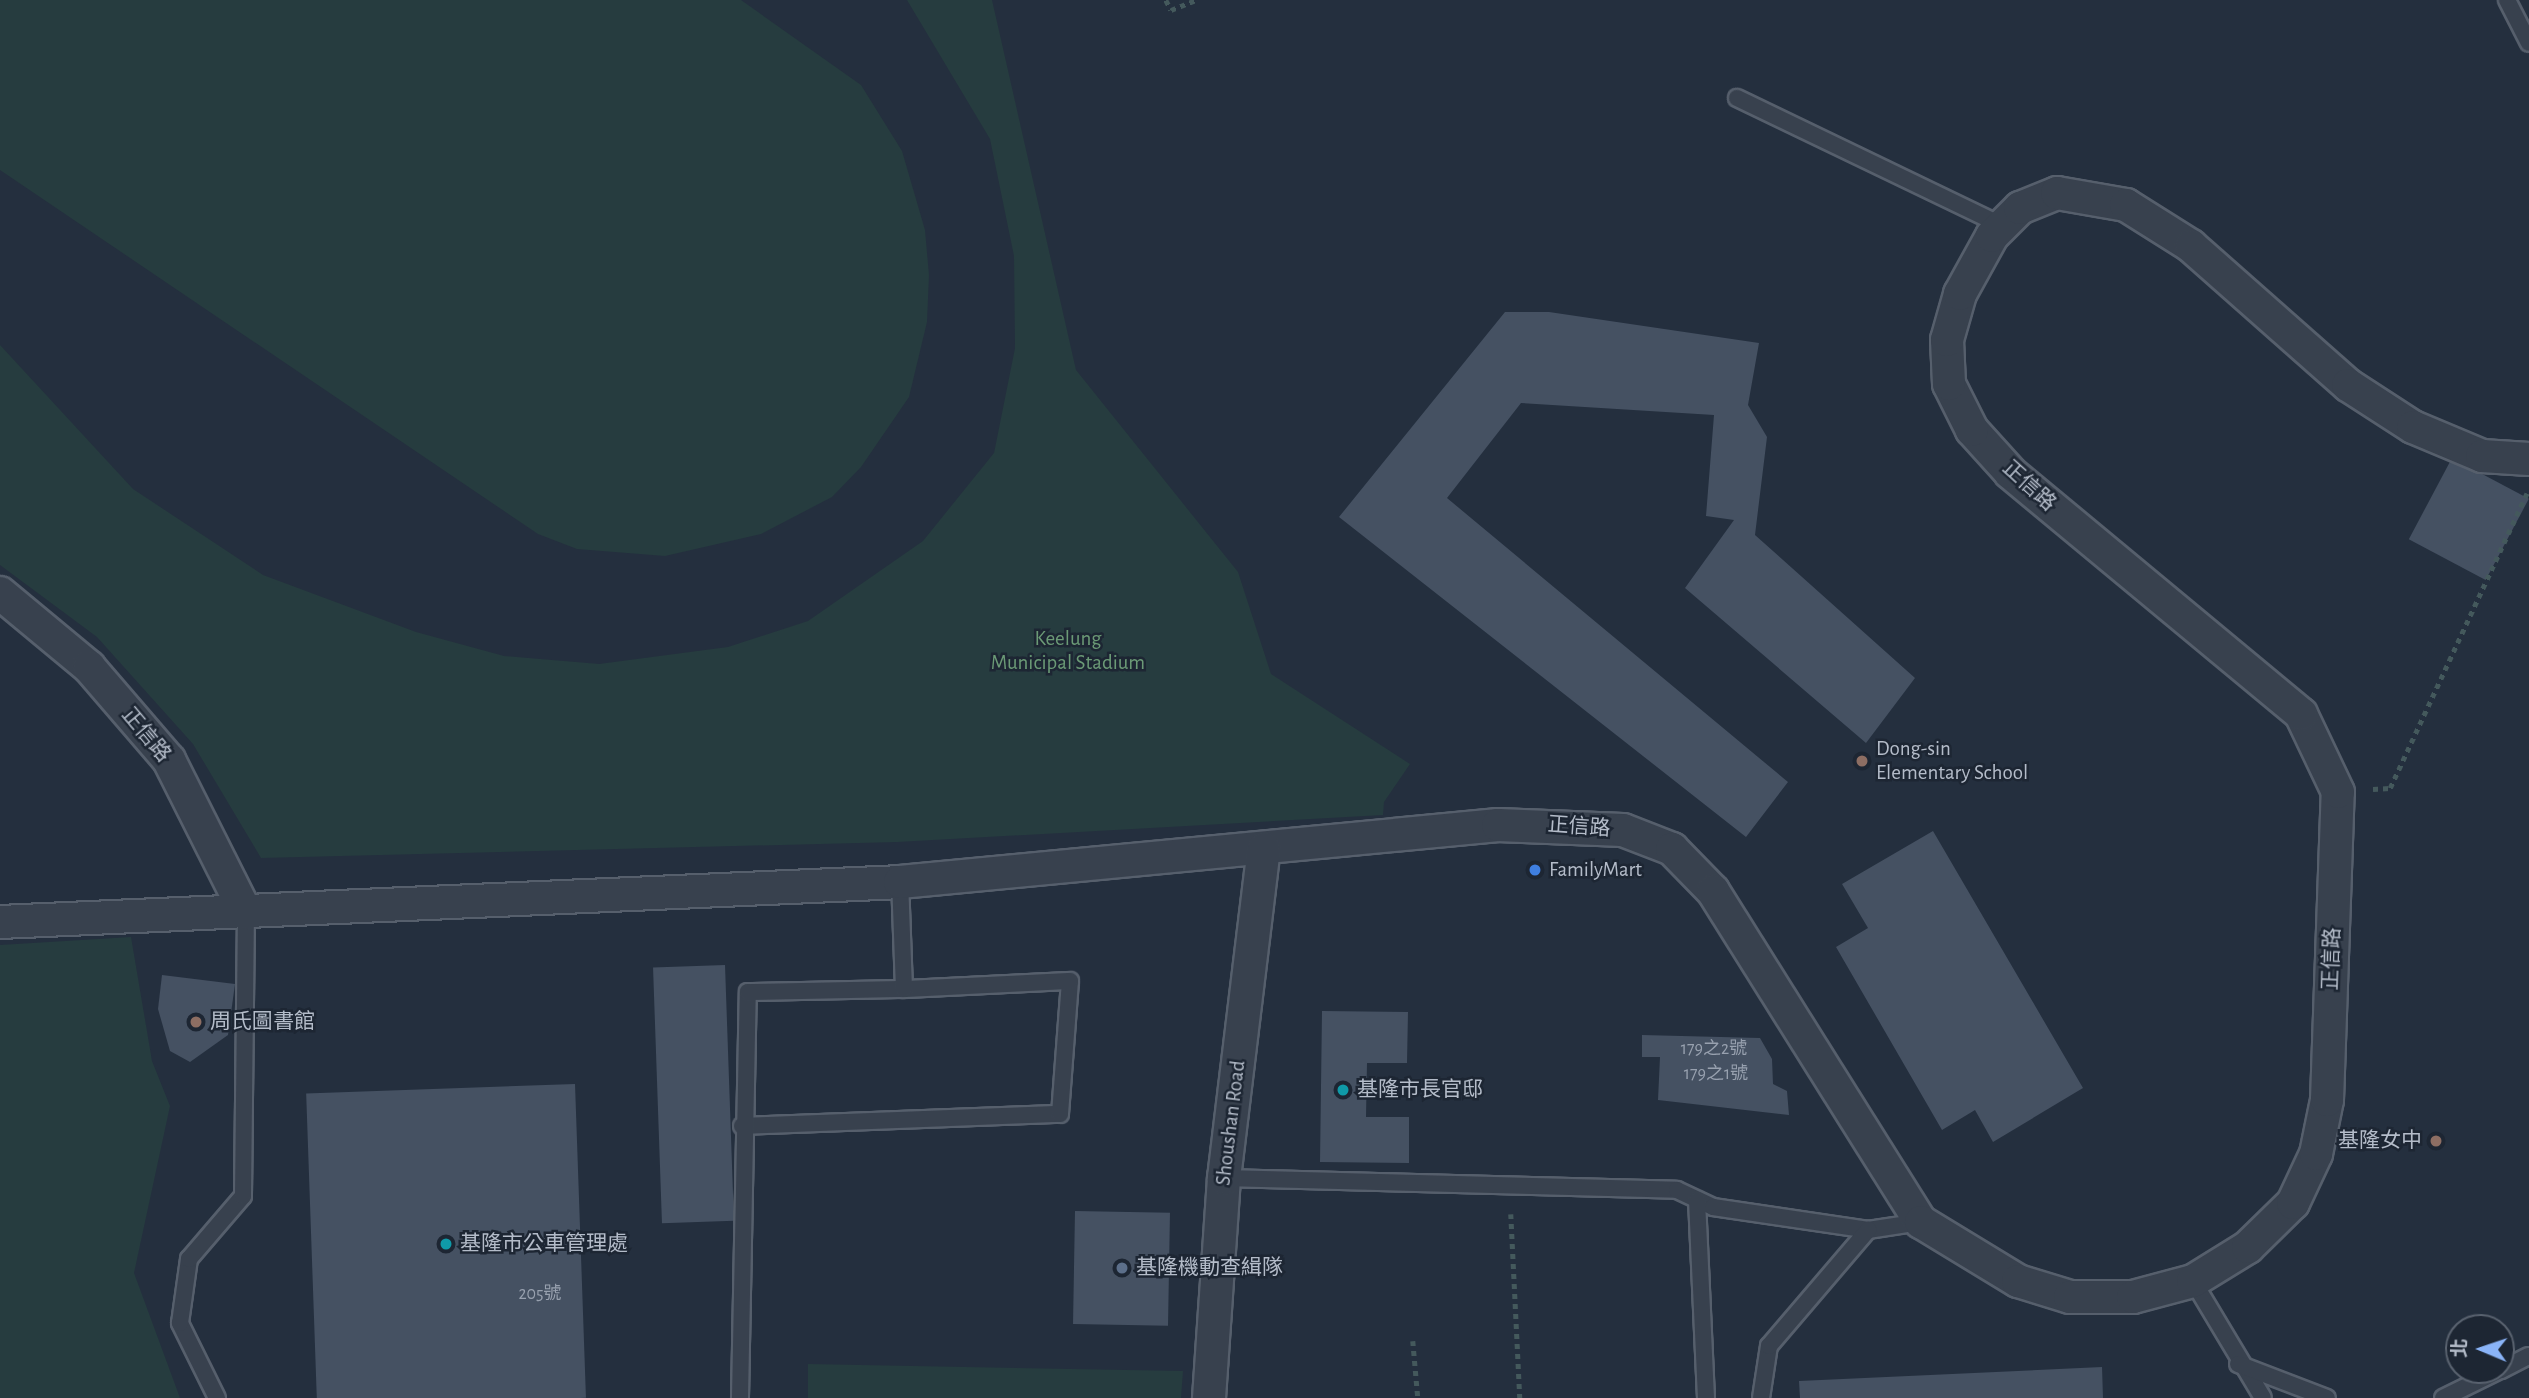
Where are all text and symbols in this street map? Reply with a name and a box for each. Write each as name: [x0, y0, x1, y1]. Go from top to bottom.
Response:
street label: 正信路: [1997, 456, 2061, 516]
park label: Keelung Municipal Stadium: [991, 626, 1145, 676]
street label: 正信路: [116, 703, 176, 767]
place label: Dong-sin Elementary School: [1876, 736, 2028, 786]
marker: Dong-sin Elementary School: [1854, 753, 1870, 769]
street label: 正信路: [1547, 812, 1611, 842]
place label: FamilyMart: [1549, 857, 1642, 883]
marker: FamilyMart: [1527, 862, 1543, 878]
street label: 正信路: [2318, 927, 2346, 991]
place label: 周氏圖書館: [210, 1009, 315, 1035]
marker: 周氏圖書館: [188, 1014, 204, 1030]
house number: 179之2號: [1681, 1038, 1747, 1060]
street label: Shoushan Road: [1211, 1059, 1251, 1187]
house number: 179之1號: [1684, 1063, 1748, 1085]
place label: 基隆市長官邸: [1357, 1077, 1483, 1103]
marker: 基隆市長官邸: [1335, 1082, 1351, 1098]
place label: 基隆女中: [2338, 1128, 2422, 1154]
marker: 基隆女中: [2428, 1133, 2444, 1149]
place label: 基隆市公車管理處: [460, 1231, 628, 1257]
marker: 基隆市公車管理處: [438, 1236, 454, 1252]
place label: 基隆機動查緝隊: [1136, 1255, 1283, 1281]
marker: 基隆機動查緝隊: [1114, 1260, 1130, 1276]
house number: 205號: [518, 1283, 562, 1305]
north arrow: [2445, 1314, 2515, 1384]
text: 北: [2451, 1338, 2470, 1358]

